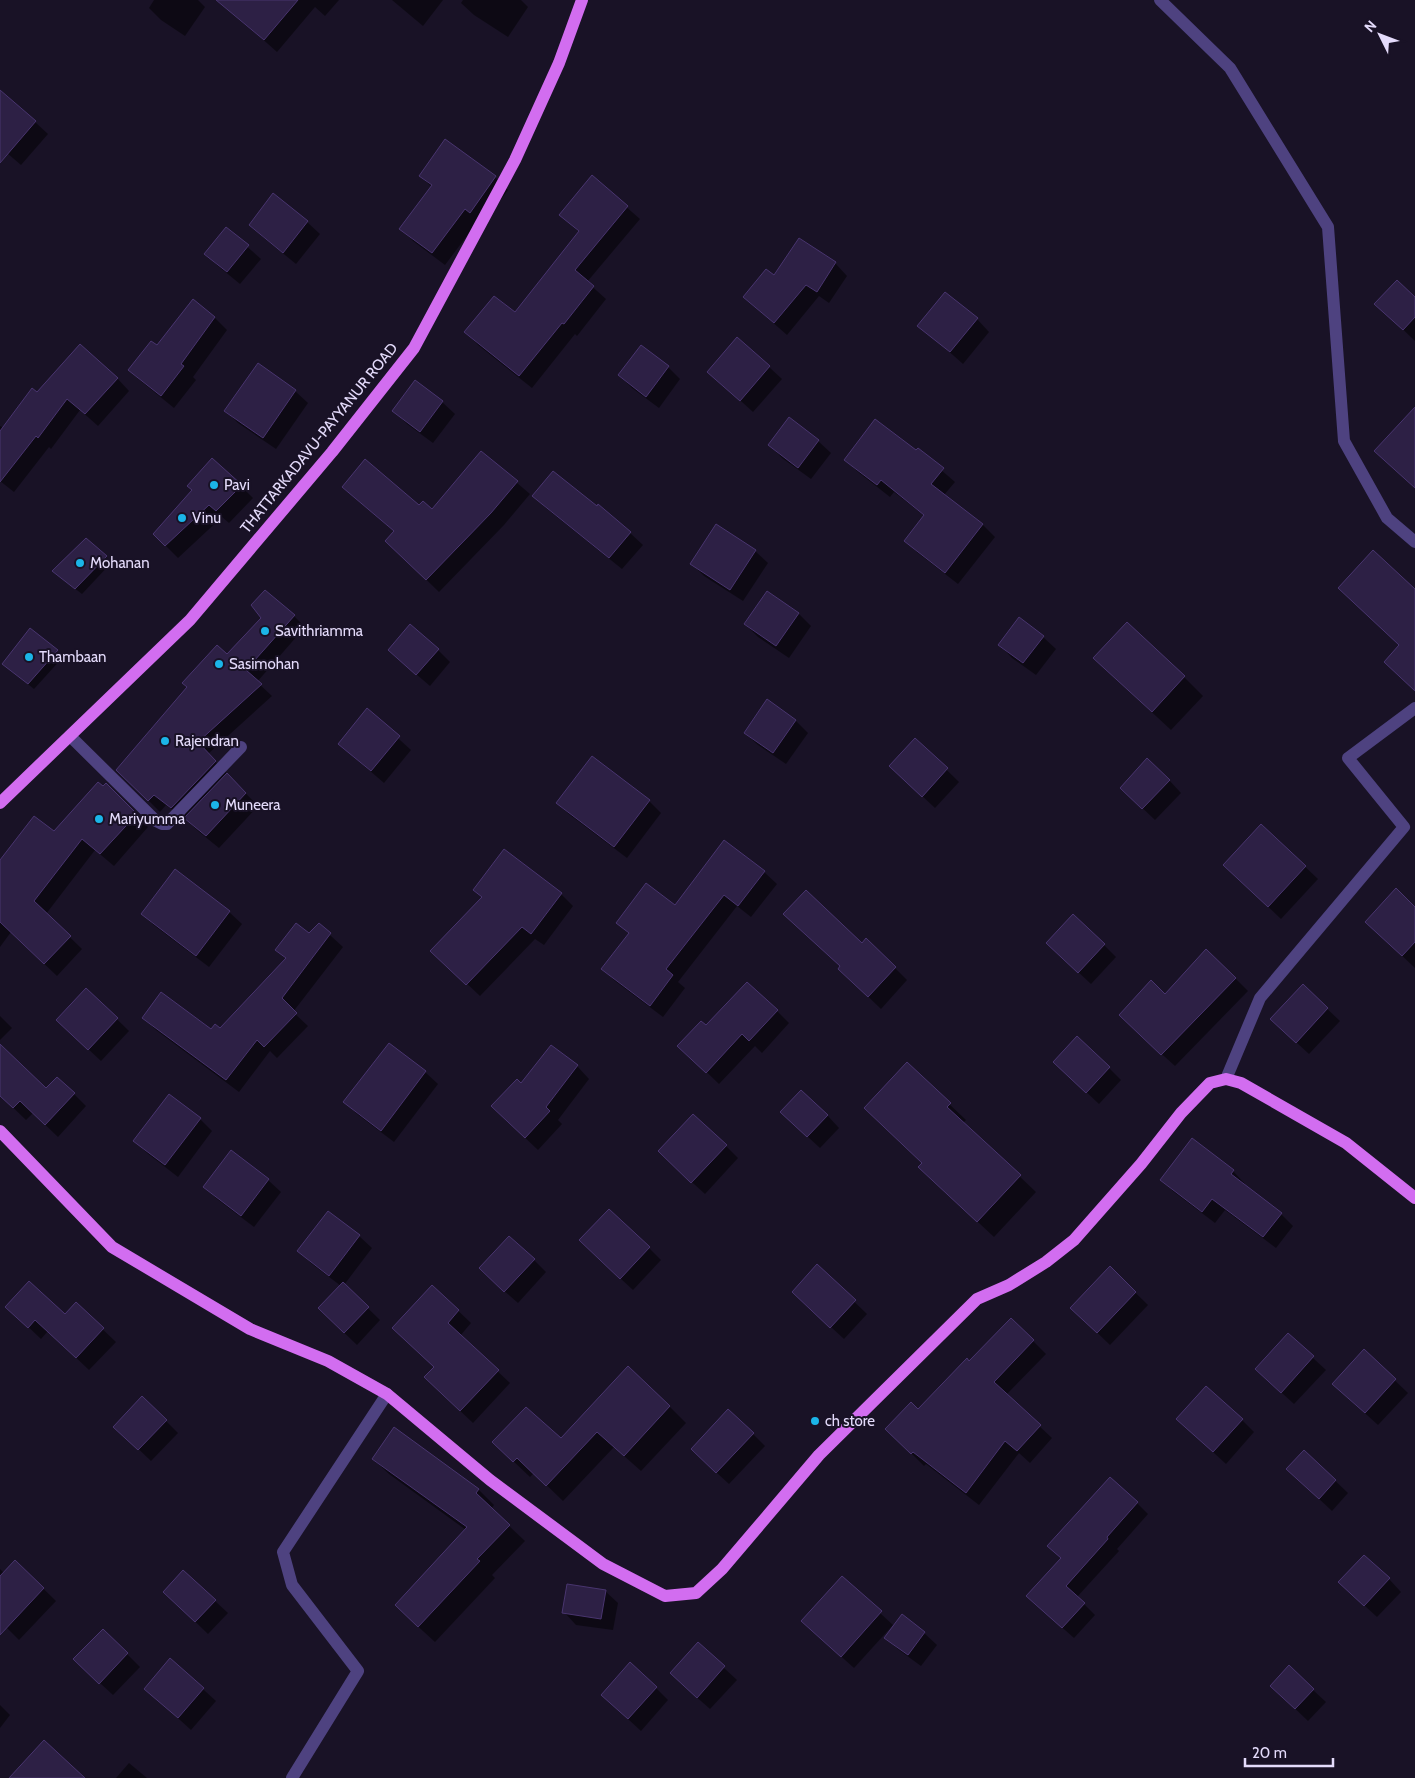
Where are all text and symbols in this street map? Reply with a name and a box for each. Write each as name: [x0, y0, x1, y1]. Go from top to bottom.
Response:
north arrow: [1355, 10, 1405, 60]
text: N: [1360, 17, 1380, 36]
street label: THATTARKADAVU-PAYYANUR ROAD: [237, 339, 401, 537]
place label: Pavi: [224, 476, 250, 494]
marker: Pavi: [208, 479, 220, 491]
place label: Vinu: [192, 509, 221, 527]
marker: Vinu: [176, 512, 188, 524]
place label: Mohanan: [90, 554, 150, 572]
marker: Mohanan: [74, 557, 86, 569]
place label: Savithriamma: [275, 622, 364, 640]
marker: Savithriamma: [259, 625, 271, 637]
place label: Thambaan: [39, 648, 107, 666]
marker: Thambaan: [23, 651, 35, 663]
place label: Sasimohan: [229, 655, 299, 673]
marker: Sasimohan: [213, 658, 225, 670]
place label: Rajendran: [175, 732, 239, 750]
marker: Rajendran: [159, 735, 171, 747]
place label: Muneera: [225, 796, 281, 814]
marker: Muneera: [209, 799, 221, 811]
place label: Mariyumma: [109, 810, 186, 828]
marker: Mariyumma: [93, 813, 105, 825]
place label: ch store: [825, 1412, 875, 1430]
marker: ch store: [809, 1415, 821, 1427]
scale bar: [1245, 1736, 1332, 1768]
text: 20 m: [1252, 1744, 1287, 1762]

